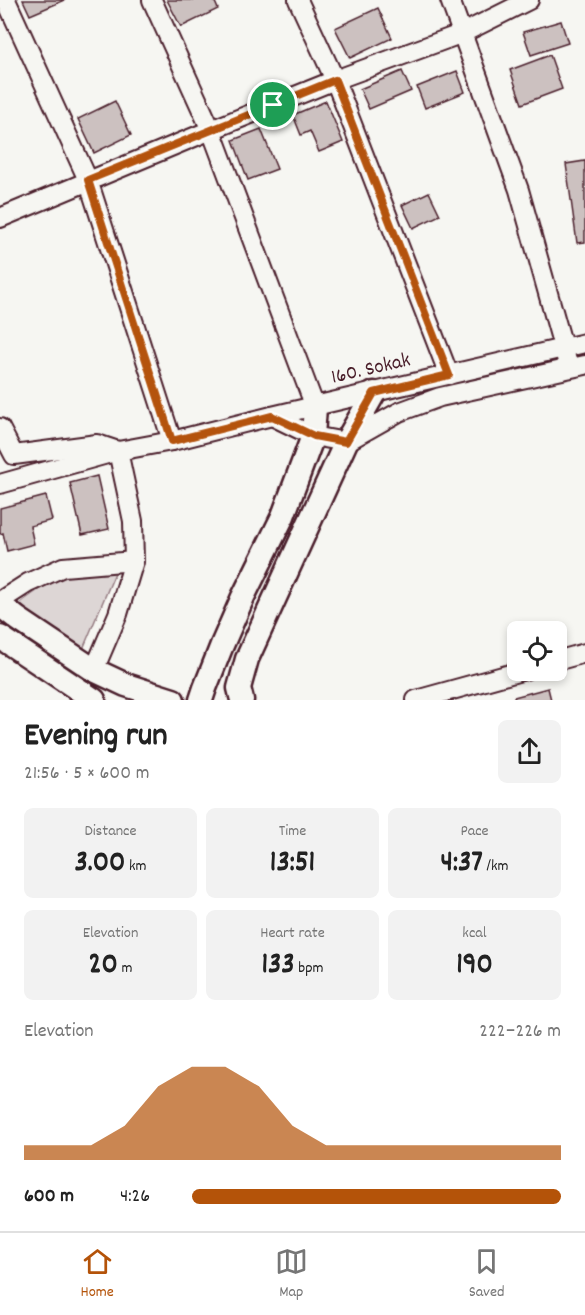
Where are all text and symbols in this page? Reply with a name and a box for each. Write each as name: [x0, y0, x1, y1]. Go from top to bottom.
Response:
pin: [247, 79, 298, 130]
icon: arrive: [256, 88, 289, 121]
street label: 160. Sokak: [328, 346, 414, 394]
map controls: [507, 621, 567, 681]
button: locate: [507, 621, 567, 681]
text: Evening run: [24, 714, 168, 761]
button: share: [498, 720, 561, 783]
text: 21:56 · 5 × 600 m: [24, 760, 149, 788]
text: Distance: [84, 820, 137, 843]
text: Time: [279, 820, 306, 843]
text: Pace: [460, 820, 489, 843]
text: 3.00: [74, 843, 125, 886]
text: 13:51: [270, 843, 315, 886]
text: 4:37: [440, 843, 483, 886]
text: km: [125, 855, 147, 878]
text: /km: [483, 855, 509, 878]
text: Elevation: [83, 922, 138, 945]
text: Heart rate: [260, 922, 325, 945]
text: kcal: [462, 922, 487, 945]
text: 20: [88, 945, 118, 988]
text: 133: [261, 945, 295, 988]
text: 190: [456, 945, 493, 988]
text: m: [118, 957, 133, 980]
text: bpm: [295, 957, 324, 980]
text: Elevation: [24, 1018, 94, 1046]
text: 222–226 m: [479, 1018, 561, 1046]
text: 600 m: [24, 1183, 74, 1211]
text: 4:26: [120, 1183, 150, 1211]
tab: Home: [80, 1245, 114, 1304]
tab: Map: [275, 1245, 308, 1304]
tab: Saved: [469, 1245, 505, 1304]

